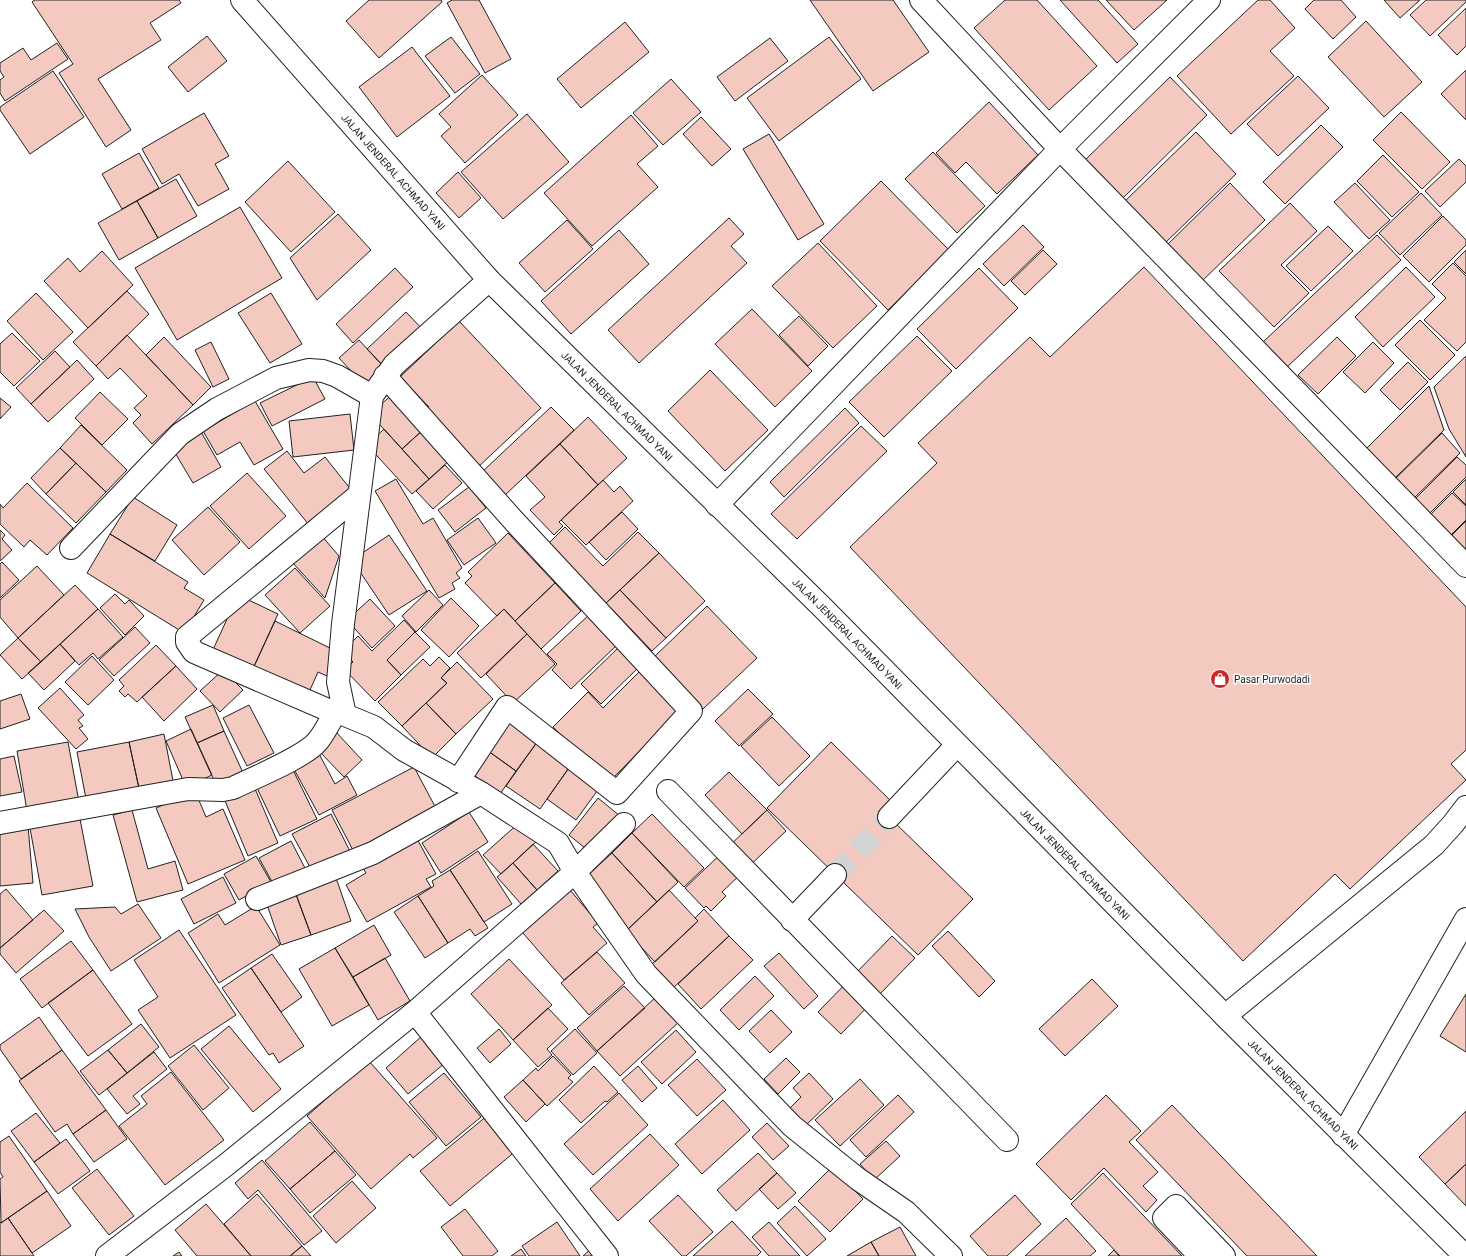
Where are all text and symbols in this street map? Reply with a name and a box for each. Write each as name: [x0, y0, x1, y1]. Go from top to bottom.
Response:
street label: JALAN JENDERAL ACHMAD YANI: [339, 111, 448, 232]
street label: JALAN JENDERAL ACHMAD YANI: [559, 349, 675, 463]
street label: JALAN JENDERAL ACHMAD YANI: [791, 576, 905, 691]
shop icon: Pasar Purwodadi: [1209, 668, 1231, 690]
place label: Pasar Purwodadi: [1234, 674, 1310, 685]
street label: JALAN JENDERAL ACHMAD YANI: [1018, 806, 1132, 922]
street label: JALAN JENDERAL ACHMAD YANI: [1246, 1037, 1361, 1152]

